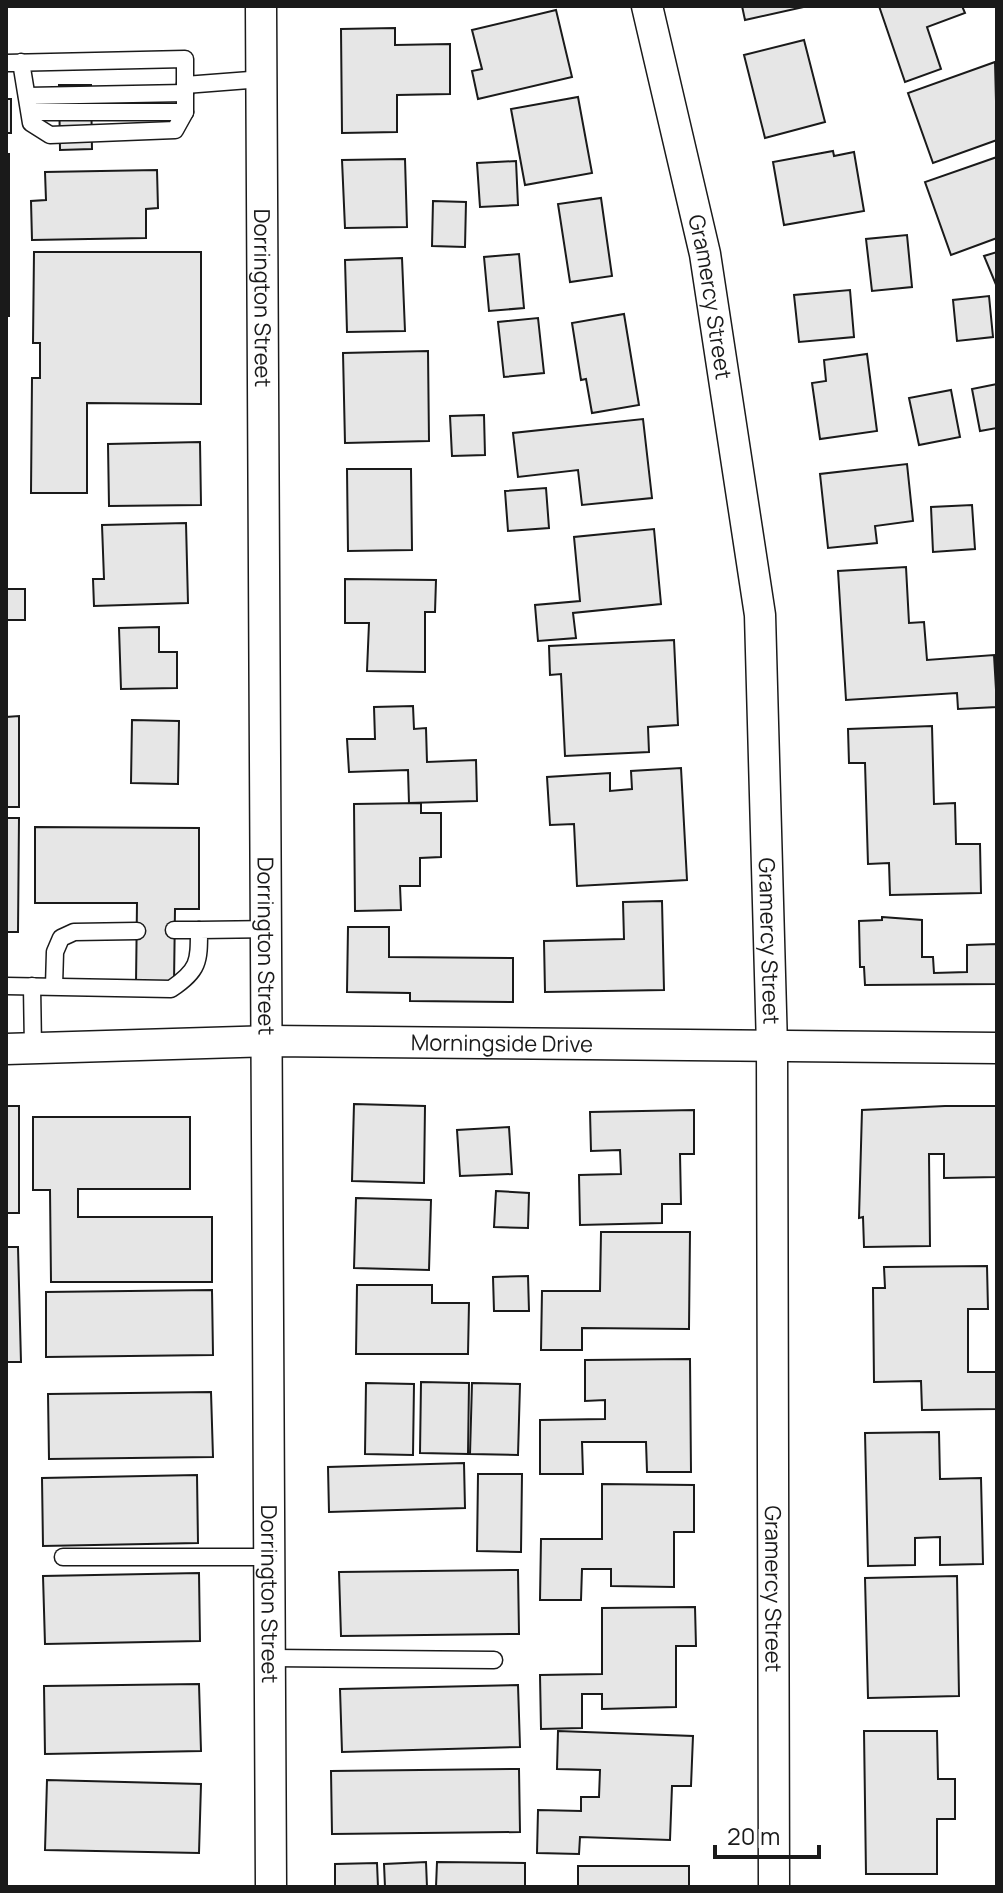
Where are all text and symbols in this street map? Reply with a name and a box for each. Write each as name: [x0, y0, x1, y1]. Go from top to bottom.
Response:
street label: Dorrington Street: [247, 209, 278, 387]
street label: Gramercy Street: [681, 212, 739, 382]
street label: Dorrington Street: [251, 857, 281, 1035]
street label: Gramercy Street: [752, 857, 786, 1025]
street label: Morningside Drive: [411, 1027, 593, 1059]
street label: Dorrington Street: [254, 1505, 285, 1683]
street label: Gramercy Street: [758, 1506, 788, 1673]
scale bar: [715, 1809, 819, 1859]
text: 20 m: [727, 1819, 780, 1852]

